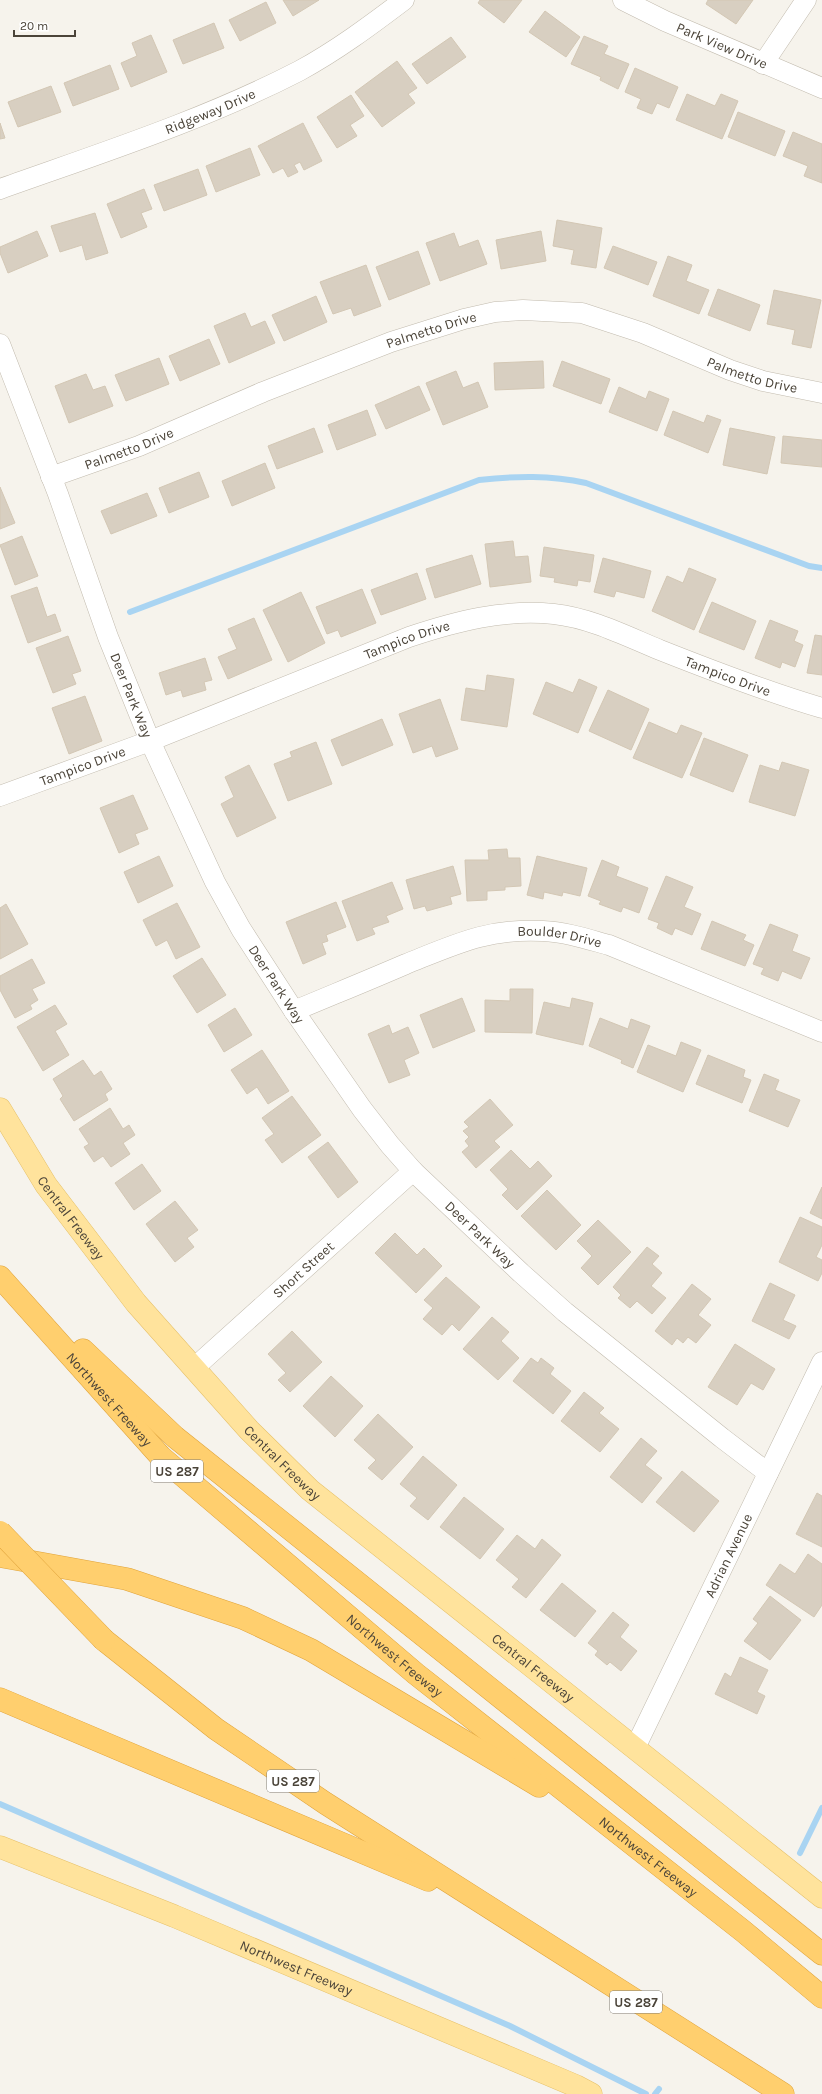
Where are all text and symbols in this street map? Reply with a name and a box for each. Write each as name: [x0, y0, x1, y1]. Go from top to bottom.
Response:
scale bar: [14, 12, 75, 38]
street label: Park View Drive: [674, 18, 770, 72]
text: 20 m: [20, 19, 48, 33]
street label: Ridgeway Drive: [162, 85, 258, 138]
street label: Palmetto Drive: [383, 308, 478, 352]
street label: Palmetto Drive: [704, 353, 799, 396]
street label: Palmetto Drive: [82, 424, 176, 473]
street label: Tampico Drive: [361, 617, 452, 663]
street label: Deer Park Way: [107, 650, 156, 741]
street label: Tampico Drive: [683, 652, 773, 700]
street label: Tampico Drive: [37, 742, 128, 789]
street label: Boulder Drive: [517, 922, 604, 951]
street label: Deer Park Way: [245, 942, 309, 1027]
street label: Central Freeway: [34, 1173, 109, 1263]
street label: Deer Park Way: [442, 1197, 519, 1272]
street label: Short Street: [269, 1238, 337, 1302]
street label: Northwest Freeway: [63, 1349, 156, 1450]
street label: Central Freeway: [240, 1421, 325, 1504]
road number: US 287: [151, 1460, 203, 1482]
street label: Adrian Avenue: [701, 1511, 756, 1600]
street label: Northwest Freeway: [343, 1610, 447, 1701]
street label: Central Freeway: [489, 1629, 578, 1706]
road number: US 287: [267, 1770, 319, 1792]
street label: Northwest Freeway: [596, 1813, 701, 1901]
street label: Northwest Freeway: [238, 1936, 356, 1999]
road number: US 287: [610, 1991, 662, 2013]

